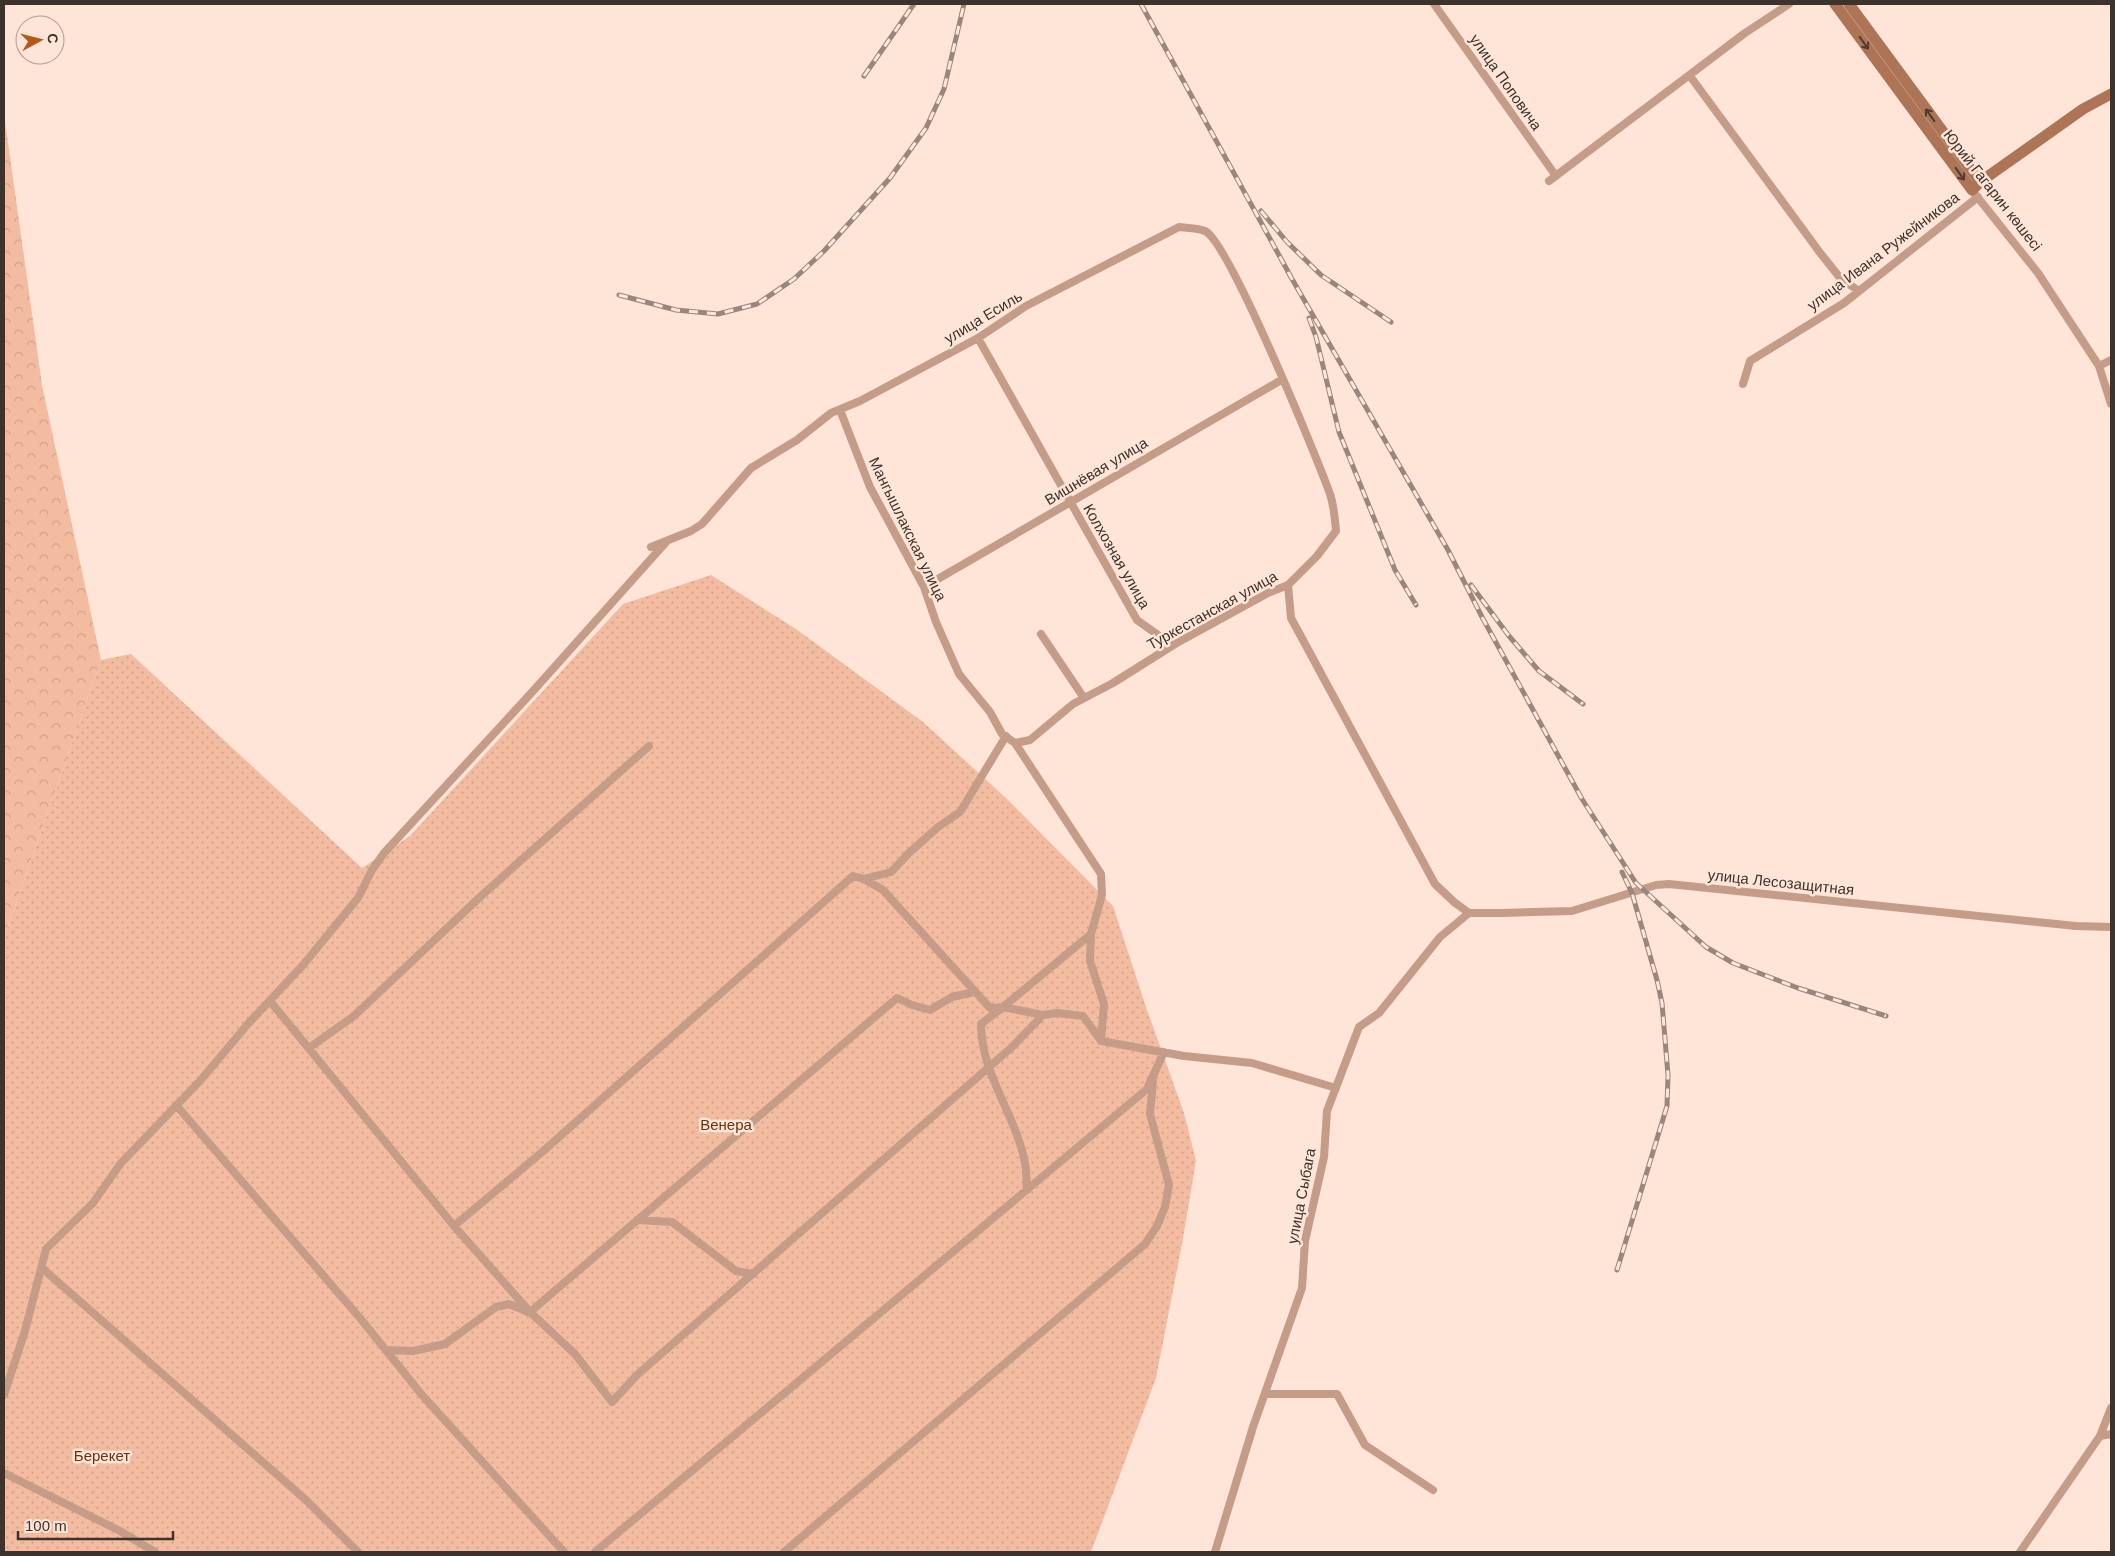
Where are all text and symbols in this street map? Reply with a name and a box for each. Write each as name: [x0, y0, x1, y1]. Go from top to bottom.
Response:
north arrow: [15, 15, 65, 65]
street label: улица Поповича: [1466, 31, 1546, 134]
text: С: [44, 32, 61, 44]
one-way arrow: [1859, 36, 1869, 50]
one-way arrow: [1925, 108, 1935, 122]
street label: Юрий Гагарин көшесі: [1940, 126, 2046, 254]
one-way arrow: [1955, 167, 1966, 180]
street label: улица Ивана Ружейникова: [1804, 188, 1963, 314]
street label: улица Есиль: [941, 287, 1025, 347]
street label: Вишнёвая улица: [1042, 433, 1151, 508]
street label: Мангышлакская улица: [866, 454, 950, 604]
street label: Колхозная улица: [1080, 501, 1154, 612]
street label: Туркестанская улица: [1144, 567, 1281, 653]
street label: улица Лесозащитная: [1707, 866, 1855, 898]
park label: Венера: [700, 1116, 752, 1133]
street label: улица Сыбага: [1283, 1146, 1319, 1245]
park label: Берекет: [74, 1447, 130, 1464]
scale bar: [18, 1508, 172, 1540]
text: 100 m: [25, 1517, 67, 1534]

